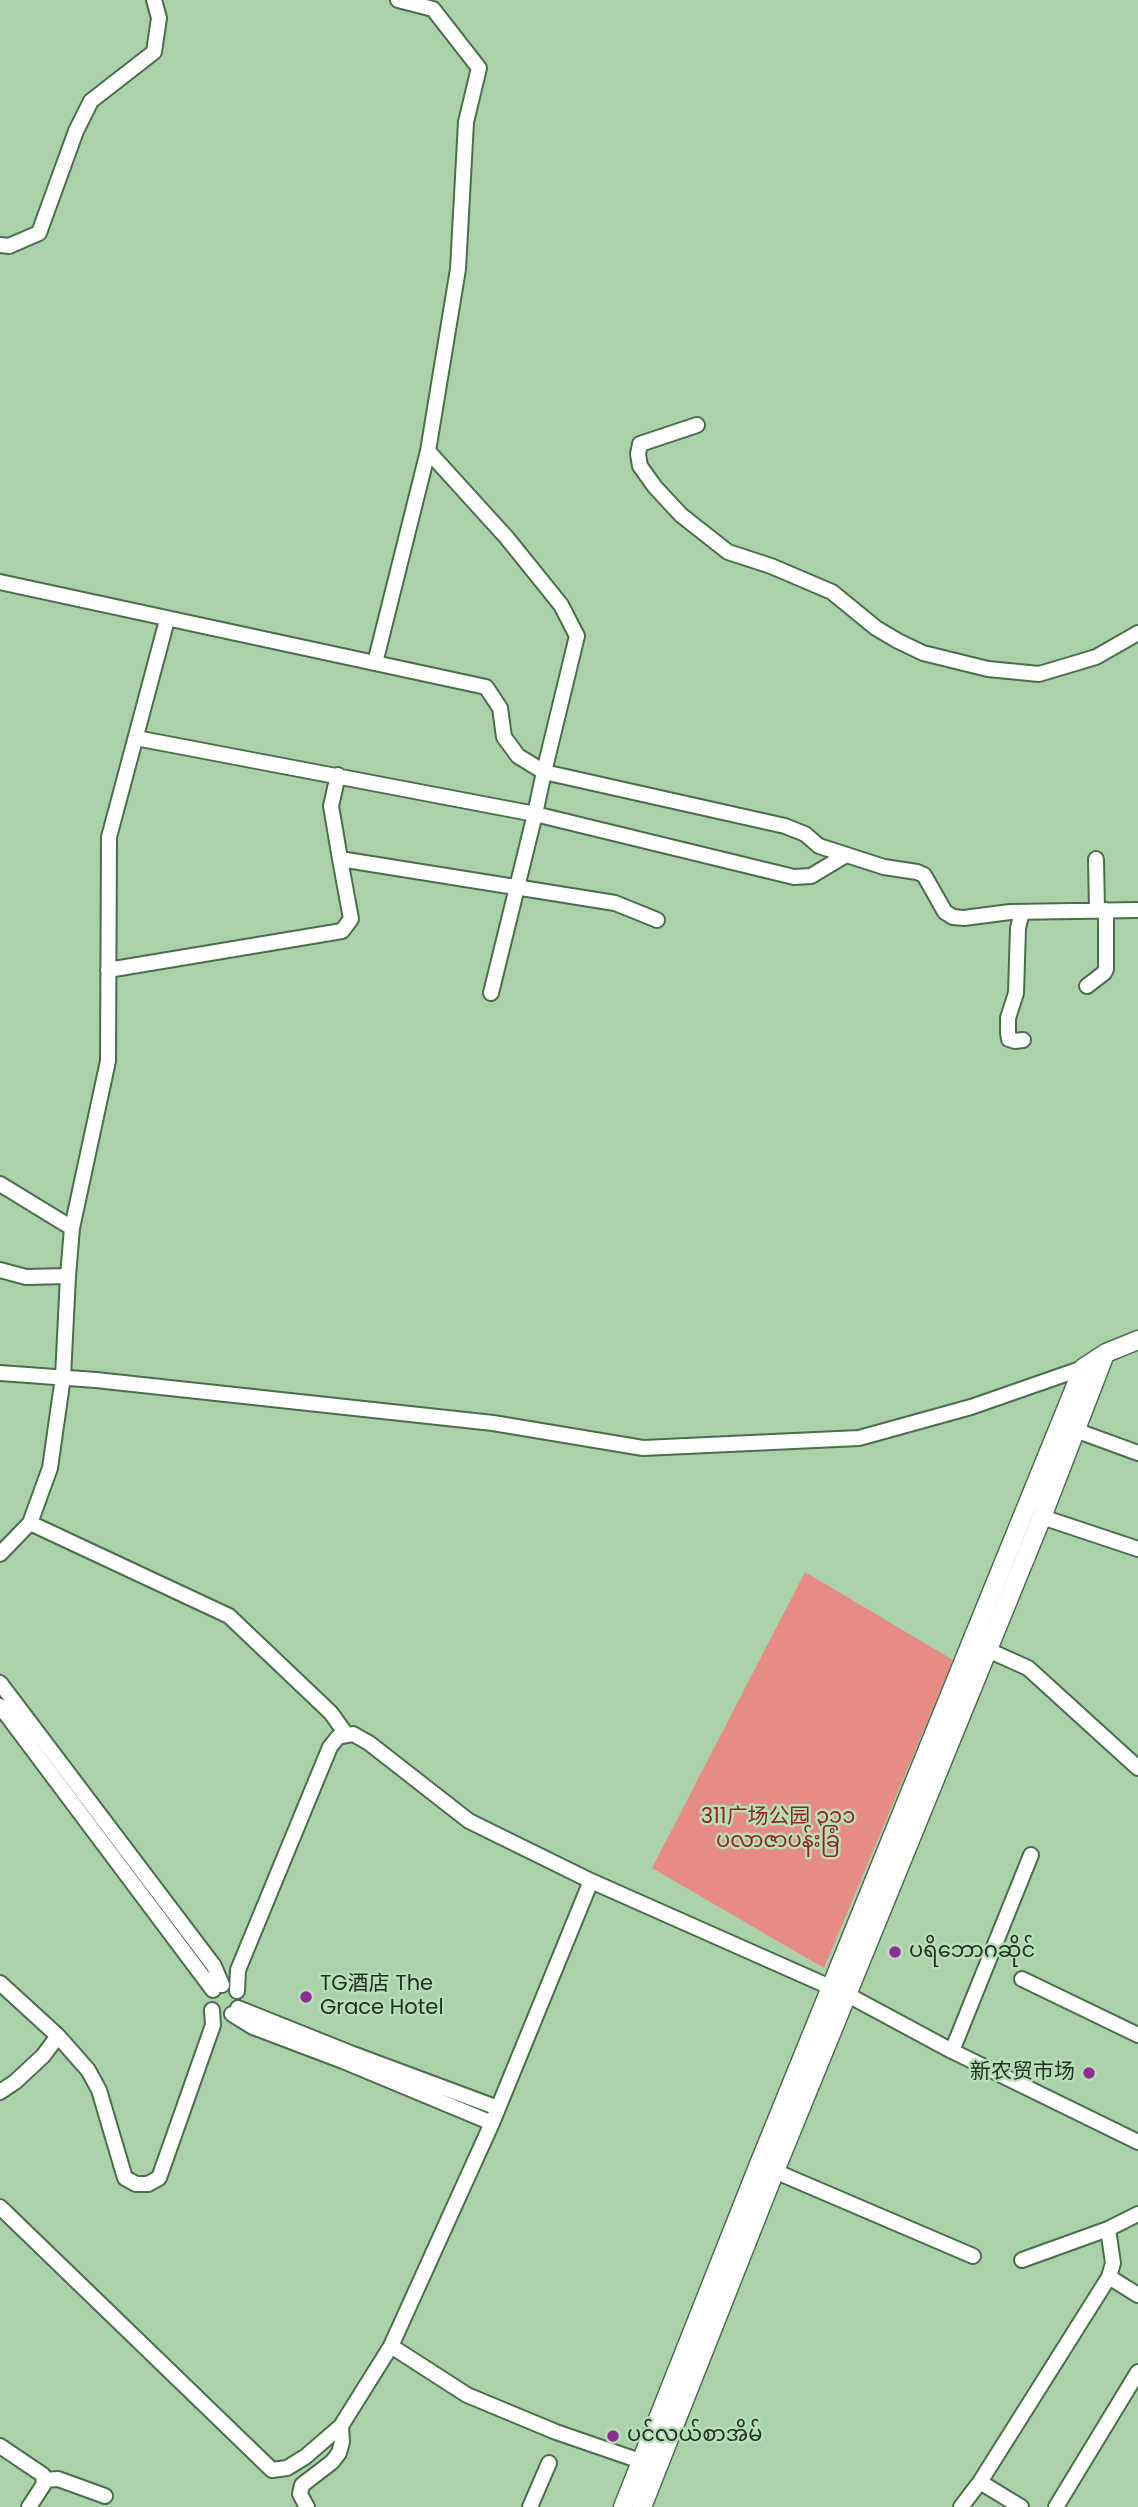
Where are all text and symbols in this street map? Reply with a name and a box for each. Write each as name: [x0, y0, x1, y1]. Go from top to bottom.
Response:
park label: 311广场公园 ၃၁၁ ပလာဇာပန်းခြံ: [701, 1805, 855, 1855]
place label: ပရိဘောဂဆိုင်: [909, 1939, 1035, 1965]
marker: ပရိဘောဂဆိုင်: [887, 1944, 903, 1960]
place label: TG酒店 The Grace Hotel: [320, 1972, 444, 2022]
marker: TG酒店 The Grace Hotel: [298, 1989, 314, 2005]
place label: 新农贸市场: [970, 2060, 1075, 2086]
marker: 新农贸市场: [1081, 2065, 1097, 2081]
place label: ပင်လယ်စာအိမ်: [627, 2423, 762, 2449]
marker: ပင်လယ်စာအိမ်: [605, 2428, 621, 2444]

